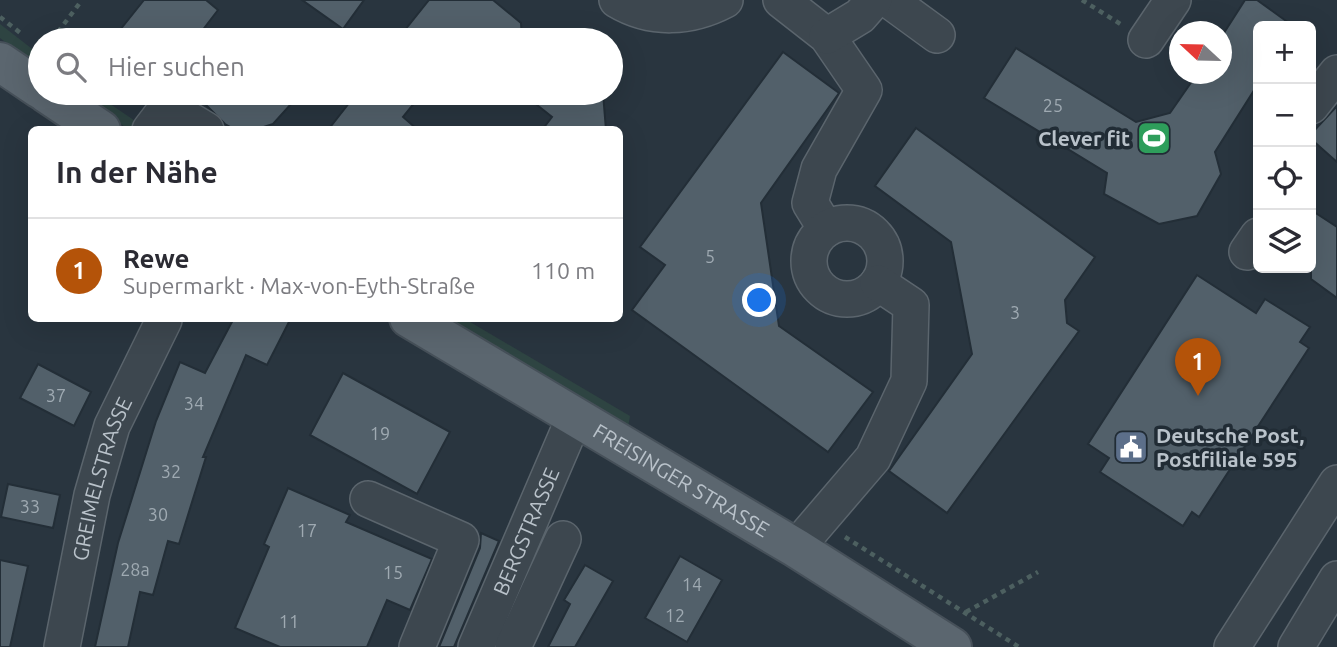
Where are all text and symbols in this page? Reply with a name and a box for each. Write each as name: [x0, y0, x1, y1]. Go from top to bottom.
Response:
north arrow: [1169, 21, 1232, 84]
map controls: [1253, 21, 1316, 273]
button: +: [1253, 21, 1316, 84]
search box: [28, 28, 623, 105]
icon: search: [52, 48, 90, 86]
text: Hier suchen: [108, 52, 245, 81]
button: −: [1253, 84, 1316, 147]
house number: 25: [1043, 95, 1063, 115]
sports icon: Clever fit: [1135, 119, 1173, 157]
place label: Clever fit: [1038, 126, 1130, 150]
button: locate: [1253, 147, 1316, 210]
text: In der Nähe: [56, 155, 218, 189]
button: layers: [1253, 210, 1316, 273]
text: Rewe: [123, 244, 190, 273]
house number: 5: [705, 246, 715, 266]
text: 1: [73, 258, 85, 283]
text: 110 m: [531, 258, 595, 283]
text: Supermarkt · Max-von-Eyth-Straße: [123, 273, 475, 298]
your location: [742, 283, 776, 317]
house number: 3: [1010, 302, 1020, 322]
pin: 1: [1175, 338, 1221, 396]
house number: 37: [46, 385, 66, 405]
street label: GREIMELSTRASSE: [67, 393, 136, 563]
house number: 34: [184, 393, 204, 413]
street label: FREISINGER STRASSE: [589, 418, 774, 541]
house number: 19: [370, 423, 390, 443]
place label: Deutsche Post, Postfiliale 595: [1156, 423, 1304, 471]
public building icon: Deutsche Post, Postfiliale 595: [1112, 428, 1150, 466]
house number: 32: [161, 461, 181, 481]
street label: BERGSTRASSE: [488, 464, 563, 598]
house number: 33: [20, 496, 40, 516]
house number: 30: [148, 504, 168, 524]
house number: 17: [297, 520, 317, 540]
house number: 28a: [120, 559, 150, 579]
house number: 15: [383, 562, 403, 582]
house number: 14: [682, 574, 702, 594]
house number: 12: [665, 605, 685, 625]
house number: 11: [279, 611, 299, 631]

